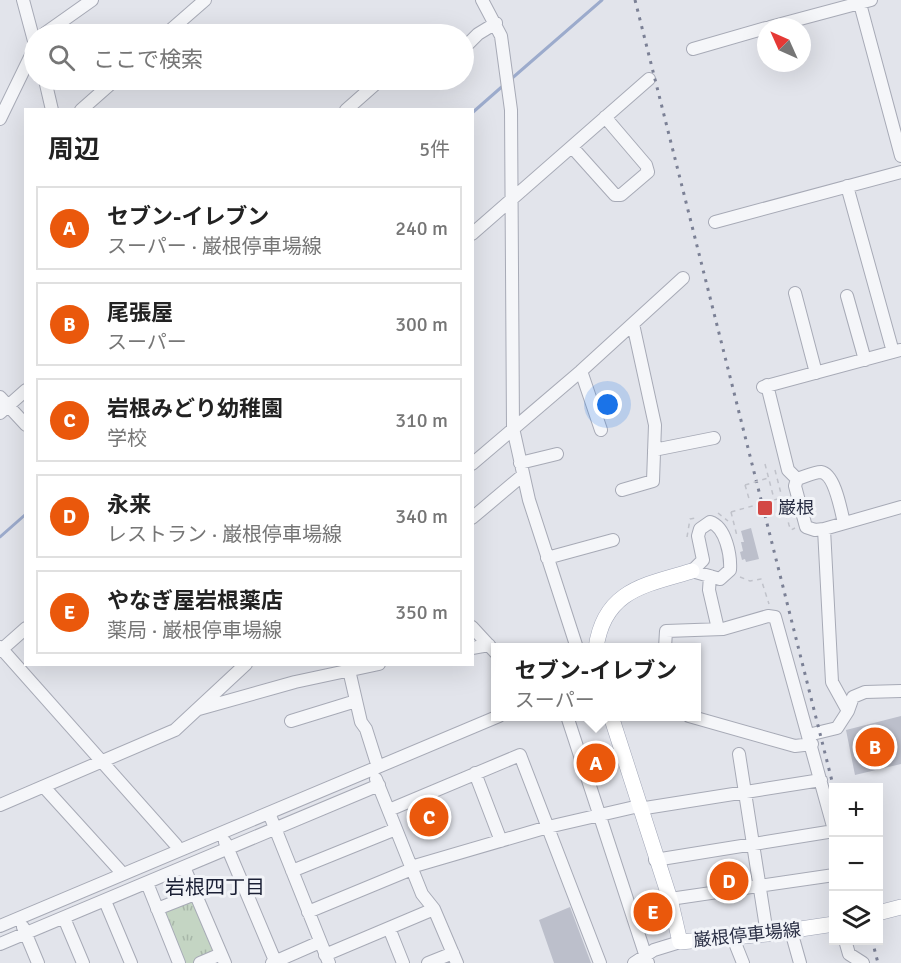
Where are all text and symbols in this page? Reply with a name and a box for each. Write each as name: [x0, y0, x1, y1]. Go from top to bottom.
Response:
north arrow: [757, 18, 811, 72]
search box: [24, 24, 474, 90]
icon: search: [45, 41, 78, 74]
text: ここで検索: [93, 46, 203, 73]
text: 周辺: [48, 134, 100, 166]
text: 5件: [419, 137, 450, 162]
text: セブン-イレブン: [107, 203, 269, 230]
text: A: [63, 216, 76, 241]
text: 240 m: [395, 216, 448, 241]
text: スーパー · 巌根停車場線: [107, 234, 322, 259]
text: 尾張屋: [107, 299, 173, 326]
text: B: [63, 312, 76, 337]
text: 300 m: [395, 312, 448, 337]
text: スーパー: [107, 330, 187, 355]
your location: [593, 390, 622, 419]
text: 岩根みどり幼稚園: [107, 395, 283, 422]
text: C: [63, 408, 76, 433]
text: 310 m: [395, 408, 448, 433]
text: 学校: [107, 426, 147, 451]
text: 永来: [107, 491, 151, 518]
place label: 巌根: [778, 497, 814, 519]
marker: 巌根: [756, 499, 774, 517]
text: D: [63, 504, 76, 529]
text: 340 m: [395, 504, 448, 529]
text: レストラン · 巌根停車場線: [107, 522, 342, 547]
text: やなぎ屋岩根薬店: [107, 587, 283, 614]
text: E: [64, 600, 75, 625]
text: 350 m: [395, 600, 448, 625]
text: 薬局 · 巌根停車場線: [107, 618, 282, 643]
popup: [491, 643, 701, 721]
text: セブン-イレブン: [515, 657, 677, 684]
text: スーパー: [515, 688, 595, 713]
pin: B: [856, 724, 894, 770]
pin: A: [576, 740, 616, 786]
map controls: [829, 783, 883, 945]
button: +: [829, 783, 883, 837]
pin: C: [410, 794, 448, 840]
button: −: [829, 837, 883, 891]
pin: D: [710, 858, 748, 904]
district label: 岩根四丁目: [165, 875, 265, 900]
pin: E: [634, 890, 672, 934]
button: layers: [829, 891, 883, 945]
street label: 巌根停車場線: [692, 918, 802, 952]

